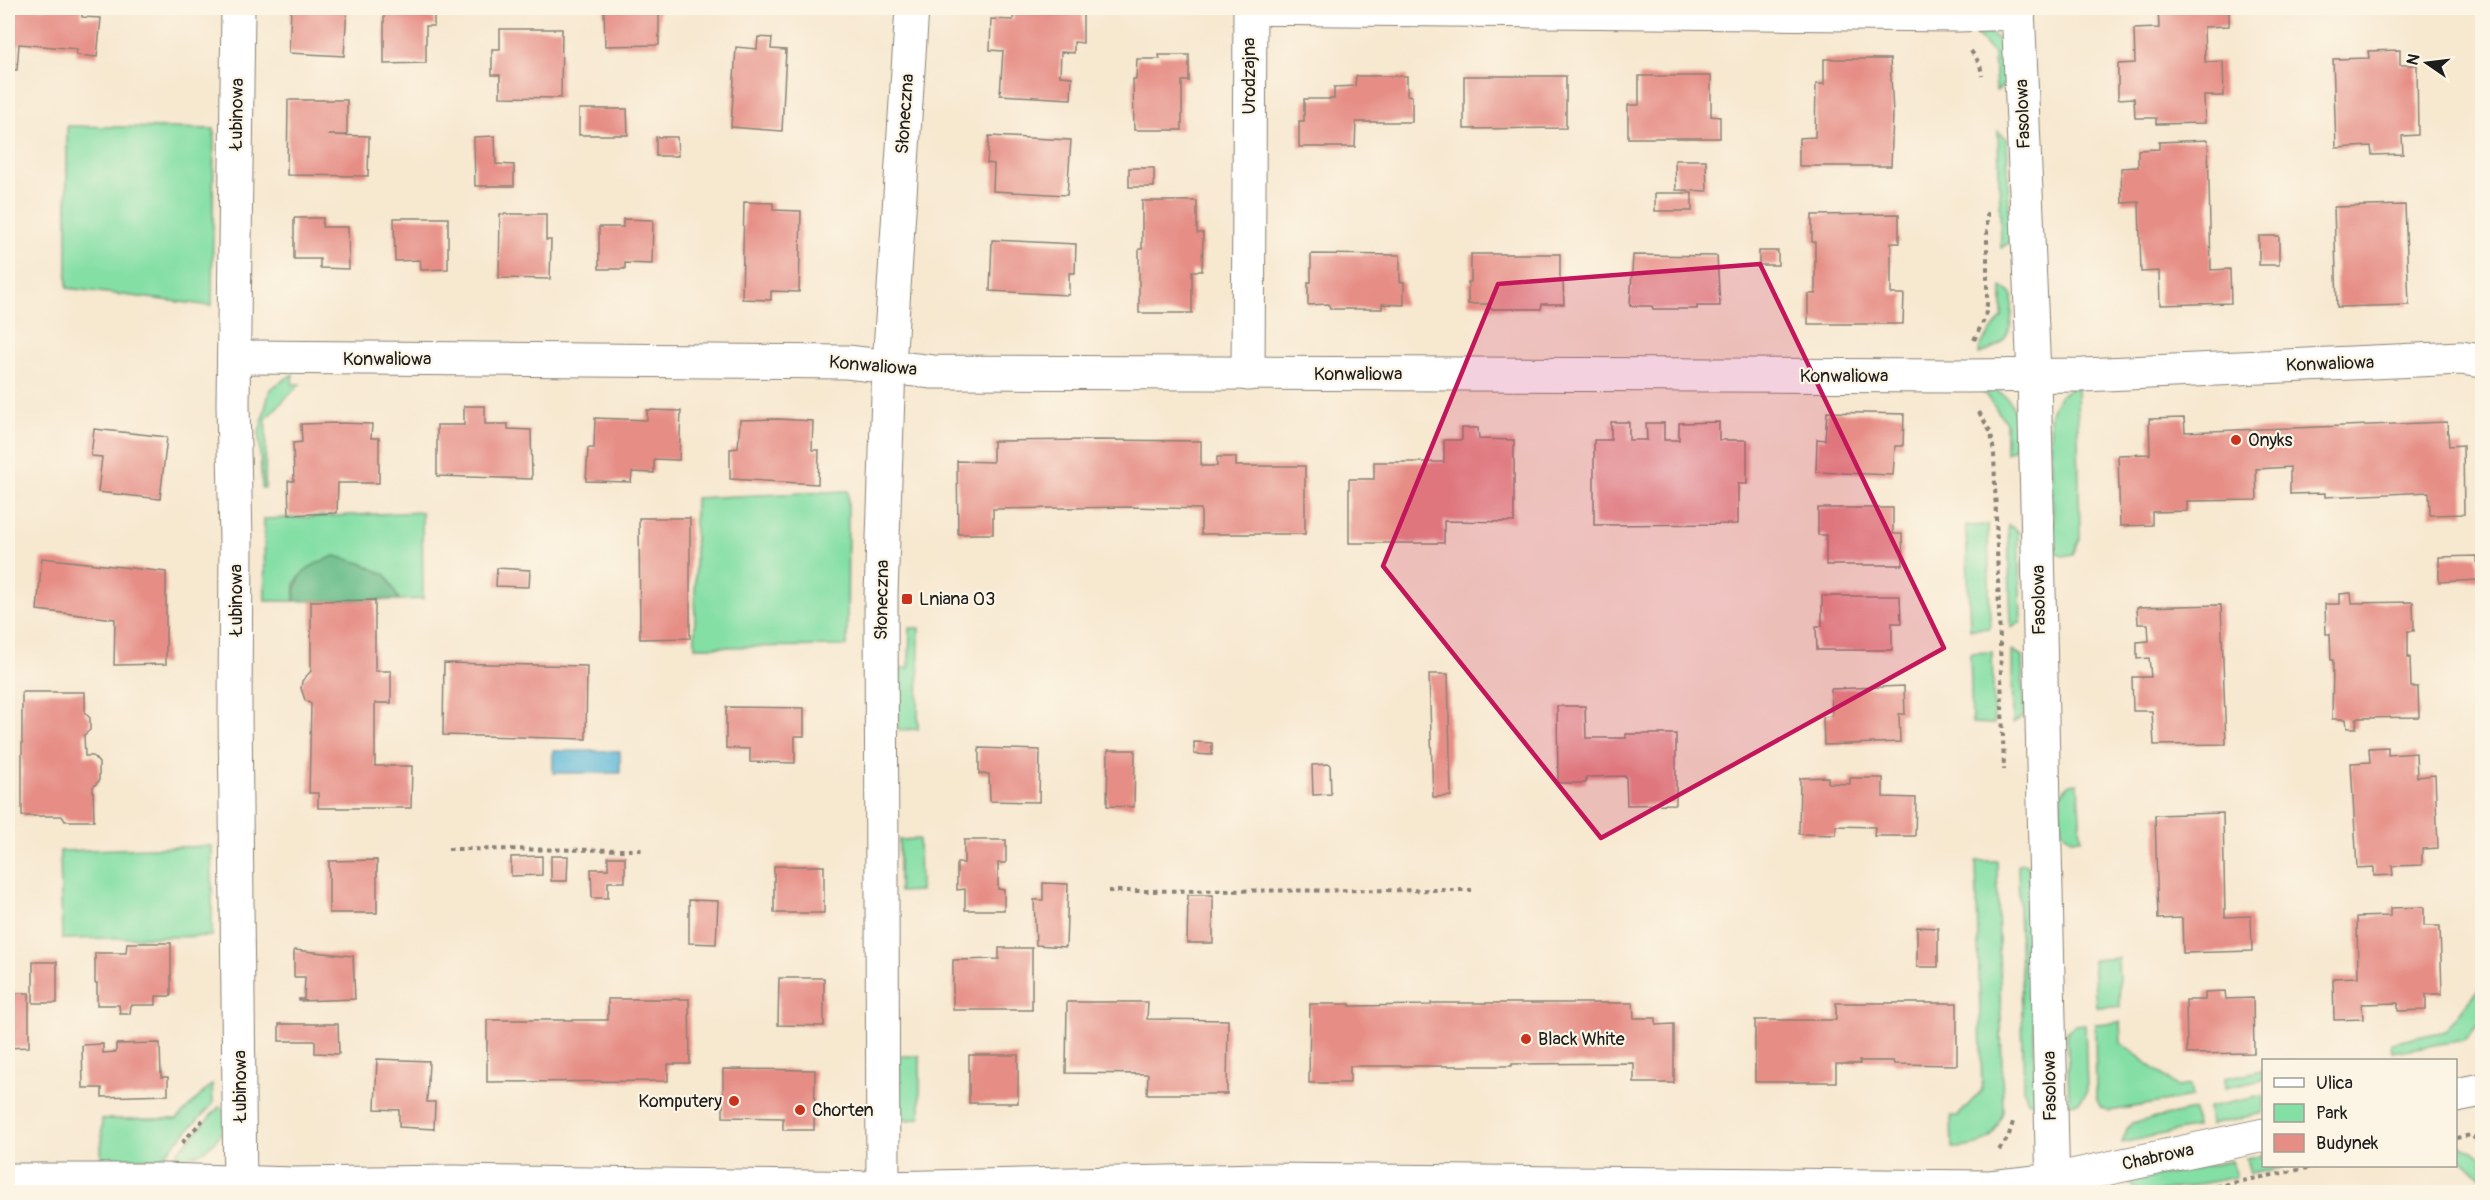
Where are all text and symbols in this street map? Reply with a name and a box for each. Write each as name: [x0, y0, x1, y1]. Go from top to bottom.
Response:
north arrow: [2397, 33, 2457, 93]
street label: Urodzajna: [1238, 38, 1261, 114]
text: N: [2402, 52, 2424, 67]
street label: Słoneczna: [891, 73, 919, 155]
street label: Łubinowa: [225, 78, 249, 151]
street label: Fasolowa: [2010, 79, 2036, 149]
street label: Konwaliowa: [343, 348, 431, 371]
street label: Konwaliowa: [828, 351, 918, 381]
street label: Konwaliowa: [2285, 351, 2375, 377]
street label: Konwaliowa: [1314, 363, 1402, 386]
street label: Konwaliowa: [1800, 365, 1888, 388]
place label: Onyks: [2248, 429, 2293, 452]
marker: Onyks: [2229, 433, 2243, 447]
street label: Słoneczna: [870, 560, 894, 640]
street label: Łubinowa: [225, 564, 248, 637]
street label: Fasolowa: [2027, 565, 2051, 635]
place label: Lniana 03: [919, 588, 995, 611]
marker: Lniana 03: [900, 592, 914, 606]
place label: Black White: [1538, 1028, 1625, 1051]
marker: Black White: [1519, 1032, 1533, 1046]
street label: Łubinowa: [229, 1050, 252, 1123]
street label: Fasolowa: [2038, 1051, 2062, 1121]
legend: [2262, 1059, 2457, 1167]
text: Ulica: [2316, 1072, 2353, 1095]
place label: Komputery: [638, 1090, 722, 1113]
marker: Komputery: [727, 1094, 741, 1108]
place label: Chorten: [812, 1099, 874, 1122]
text: Park: [2316, 1102, 2348, 1125]
marker: Chorten: [793, 1103, 807, 1117]
text: Budynek: [2316, 1132, 2379, 1155]
street label: Chabrowa: [2120, 1138, 2196, 1176]

